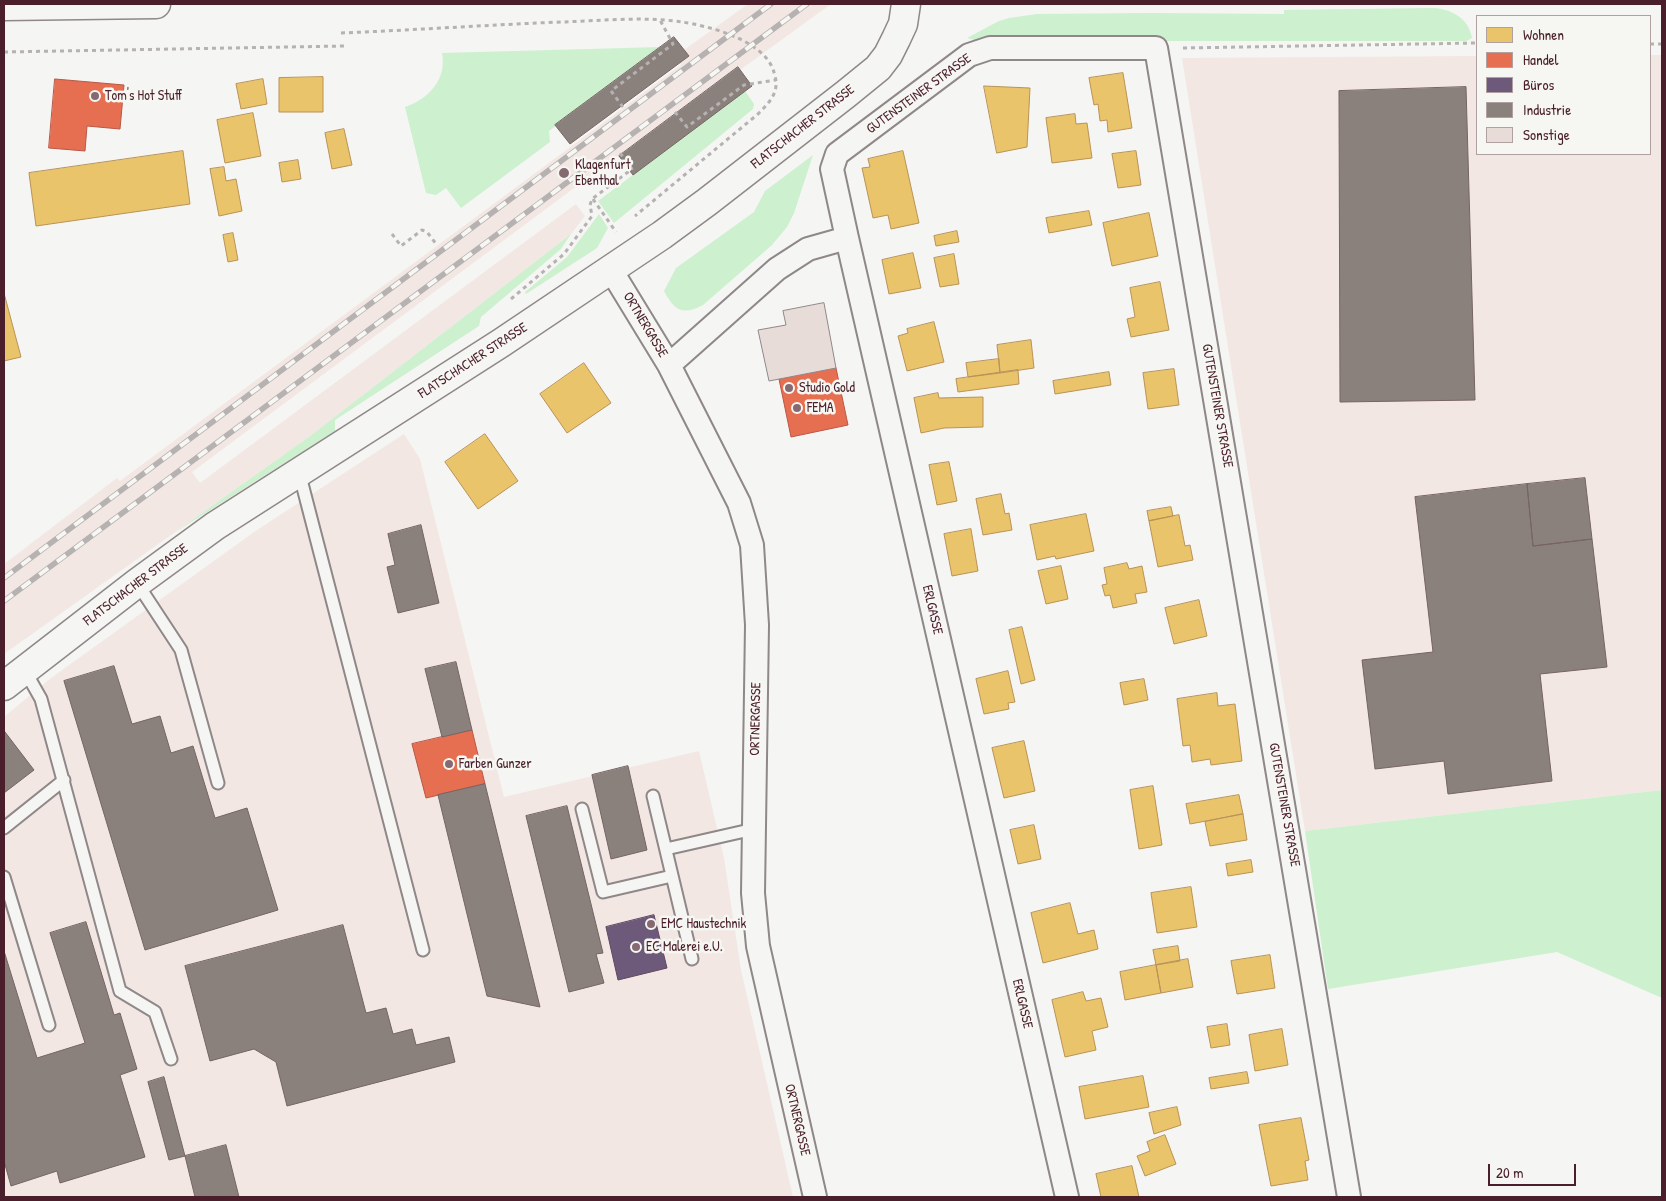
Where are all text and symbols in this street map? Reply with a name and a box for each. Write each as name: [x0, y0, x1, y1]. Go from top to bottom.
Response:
legend: [1476, 15, 1651, 155]
text: Wohnen: [1523, 24, 1564, 45]
text: Handel: [1523, 49, 1559, 70]
street label: GUTENSTEINER STRASSE: [863, 50, 975, 138]
text: Büros: [1523, 74, 1554, 95]
street label: FLATSCHACHER STRASSE: [748, 81, 858, 173]
place label: Tom's Hot Stuff: [105, 88, 182, 104]
marker: Tom's Hot Stuff: [89, 90, 101, 102]
text: Industrie: [1523, 99, 1571, 120]
text: Sonstige: [1523, 124, 1570, 145]
place label: Klagenfurt Ebenthal: [575, 157, 630, 190]
marker: Klagenfurt Ebenthal: [557, 166, 571, 180]
street label: ORTNERGASSE: [619, 289, 671, 361]
street label: FLATSCHACHER STRASSE: [415, 320, 531, 402]
street label: GUTENSTEINER STRASSE: [1198, 343, 1236, 469]
place label: Studio Gold: [799, 380, 855, 396]
marker: Studio Gold: [783, 382, 795, 394]
place label: FEMA: [807, 400, 834, 416]
marker: FEMA: [791, 402, 803, 414]
street label: FLATSCHACHER STRASSE: [80, 540, 192, 630]
street label: ERLGASSE: [918, 584, 946, 636]
street label: ORTNERGASSE: [747, 682, 765, 756]
street label: GUTENSTEINER STRASSE: [1265, 742, 1303, 868]
place label: Farben Gunzer: [459, 756, 532, 772]
marker: Farben Gunzer: [443, 758, 455, 770]
place label: EMC Haustechnik: [661, 916, 746, 932]
marker: EMC Haustechnik: [645, 918, 657, 930]
place label: EC Malerei e.U.: [646, 939, 723, 955]
marker: EC Malerei e.U.: [630, 941, 642, 953]
street label: ERLGASSE: [1008, 978, 1036, 1030]
street label: ORTNERGASSE: [781, 1082, 813, 1158]
scale bar: [1491, 1154, 1578, 1186]
text: 20 m: [1496, 1162, 1523, 1183]

